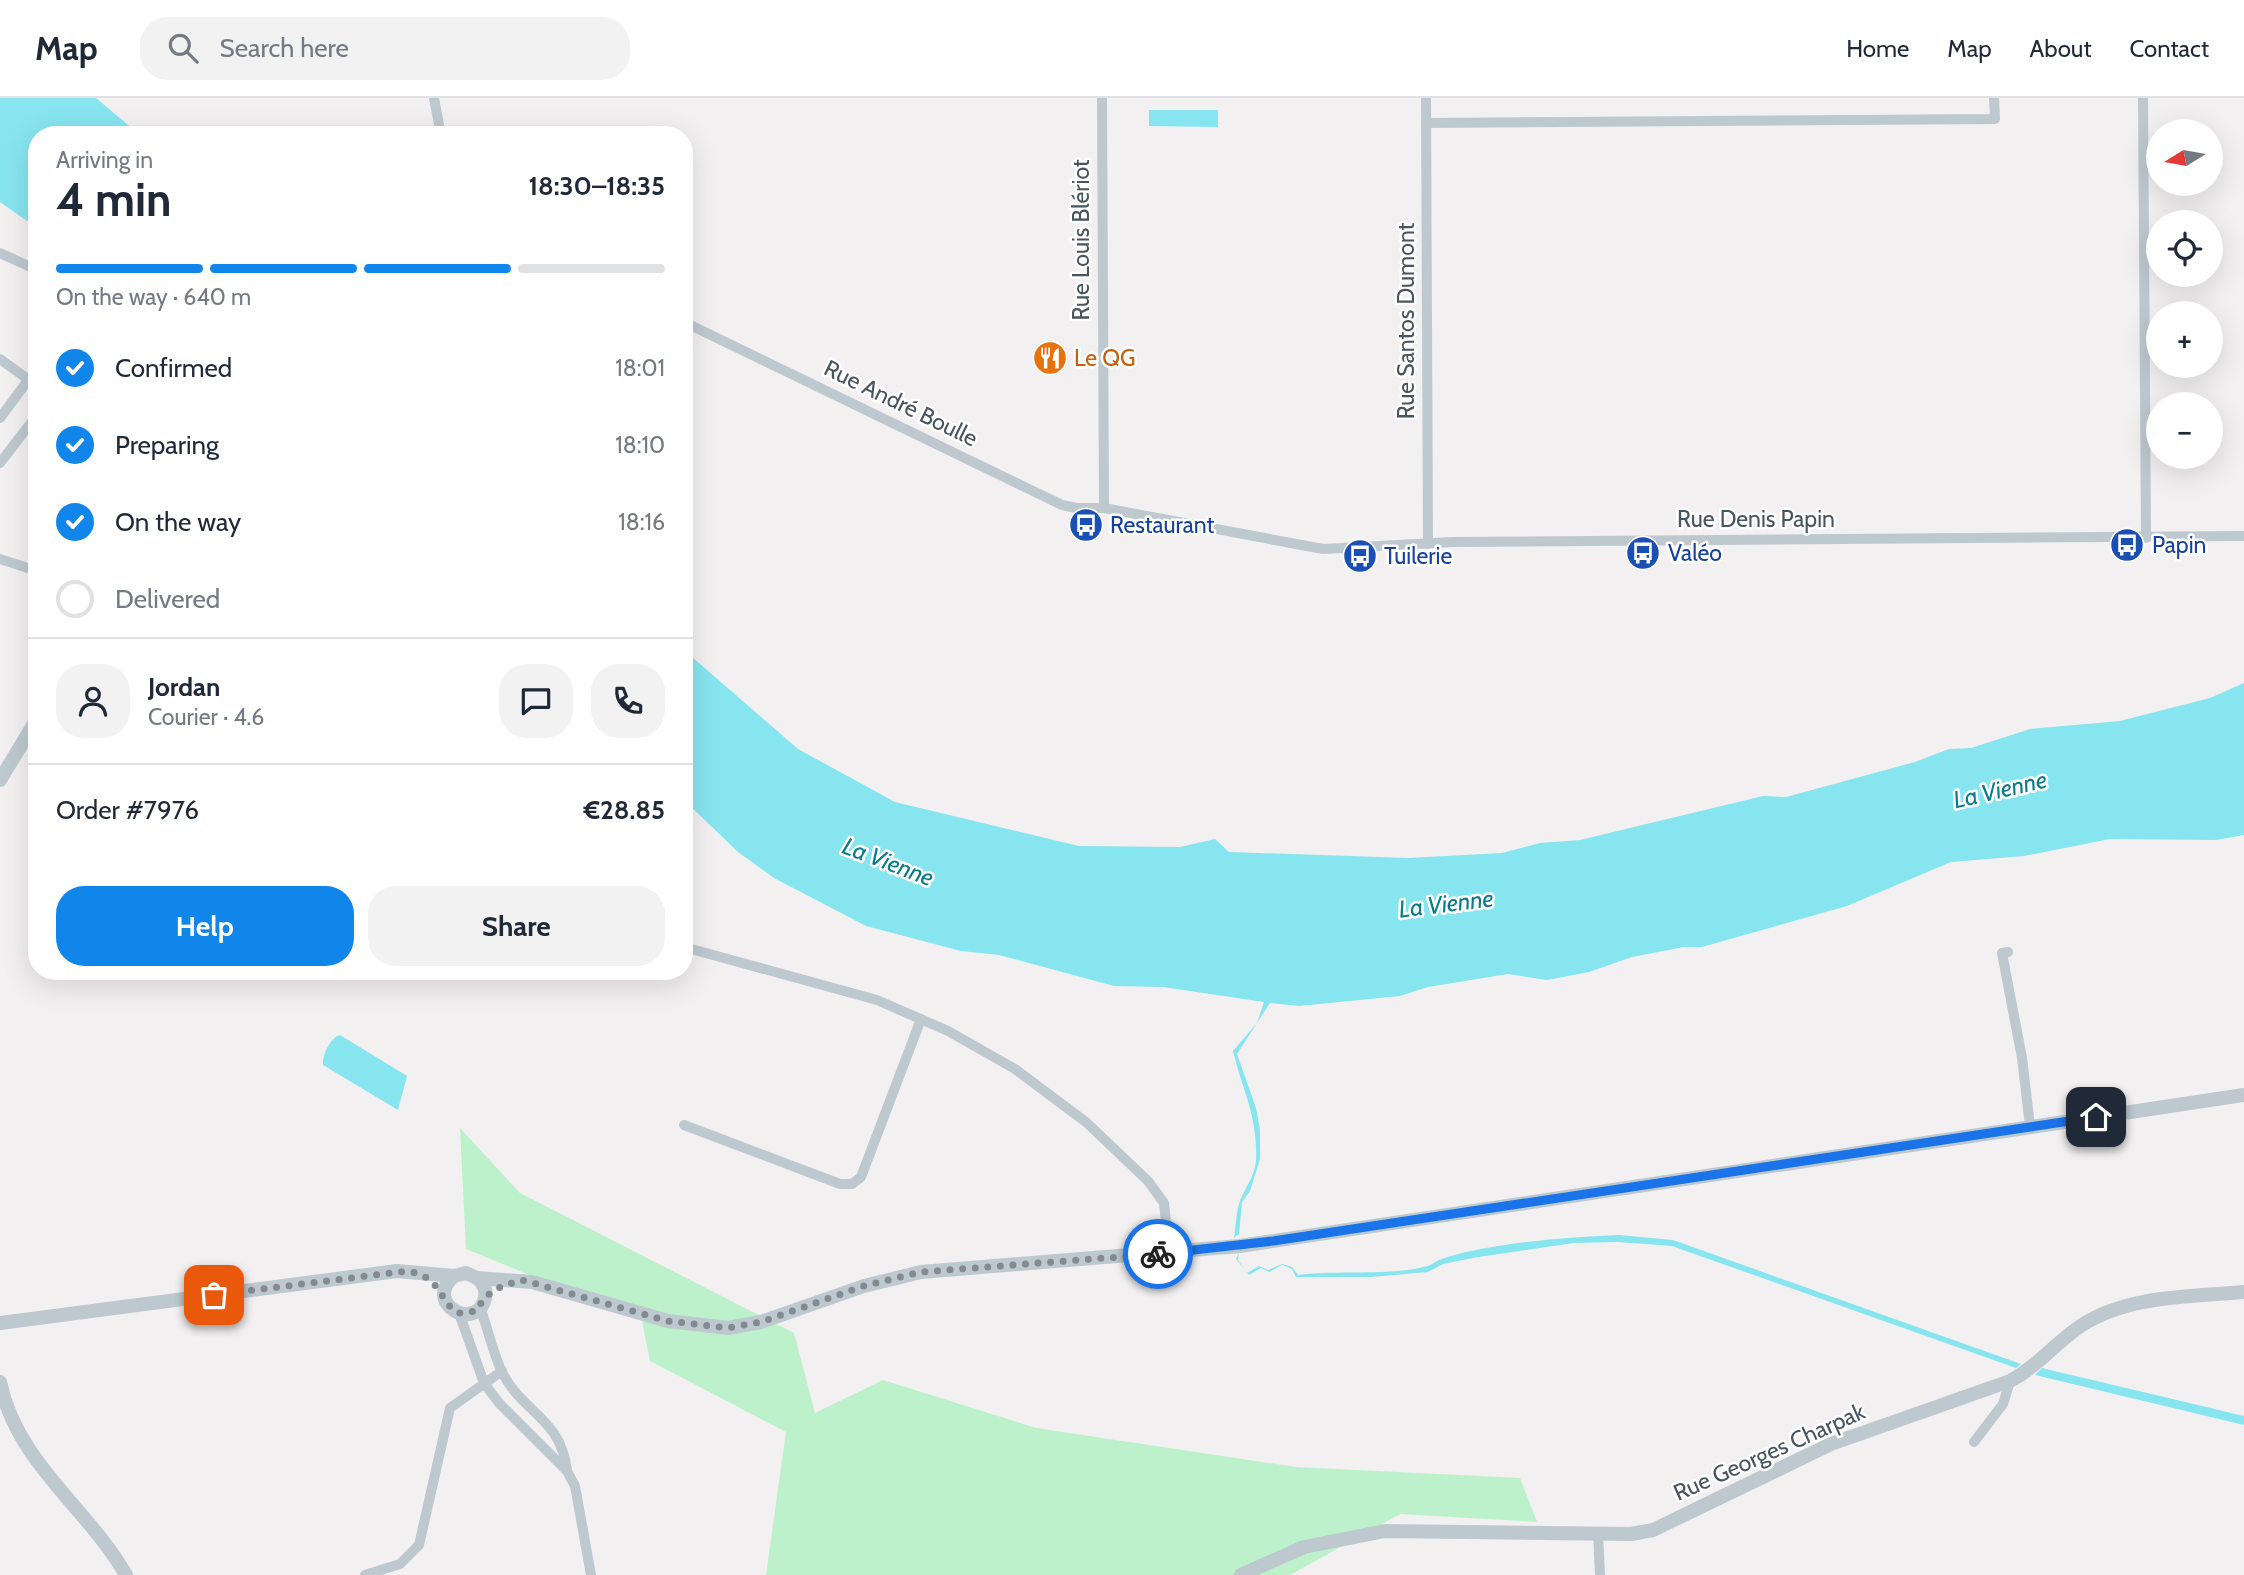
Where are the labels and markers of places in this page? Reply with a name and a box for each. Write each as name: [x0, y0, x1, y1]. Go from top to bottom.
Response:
restaurant icon: Le QG: [1031, 339, 1069, 377]
place label: Le QG: [1074, 344, 1135, 372]
bus stop icon: Restaurant: [1067, 506, 1105, 544]
place label: Restaurant: [1110, 511, 1214, 539]
bus stop icon: Papin: [2108, 526, 2146, 564]
place label: Papin: [2152, 531, 2206, 559]
bus stop icon: Valéo: [1624, 534, 1662, 572]
bus stop icon: Tuilerie: [1341, 537, 1379, 575]
place label: Valéo: [1668, 539, 1722, 567]
place label: Tuilerie: [1384, 542, 1452, 570]
pin: [2066, 1087, 2126, 1147]
pin: [184, 1265, 244, 1325]

